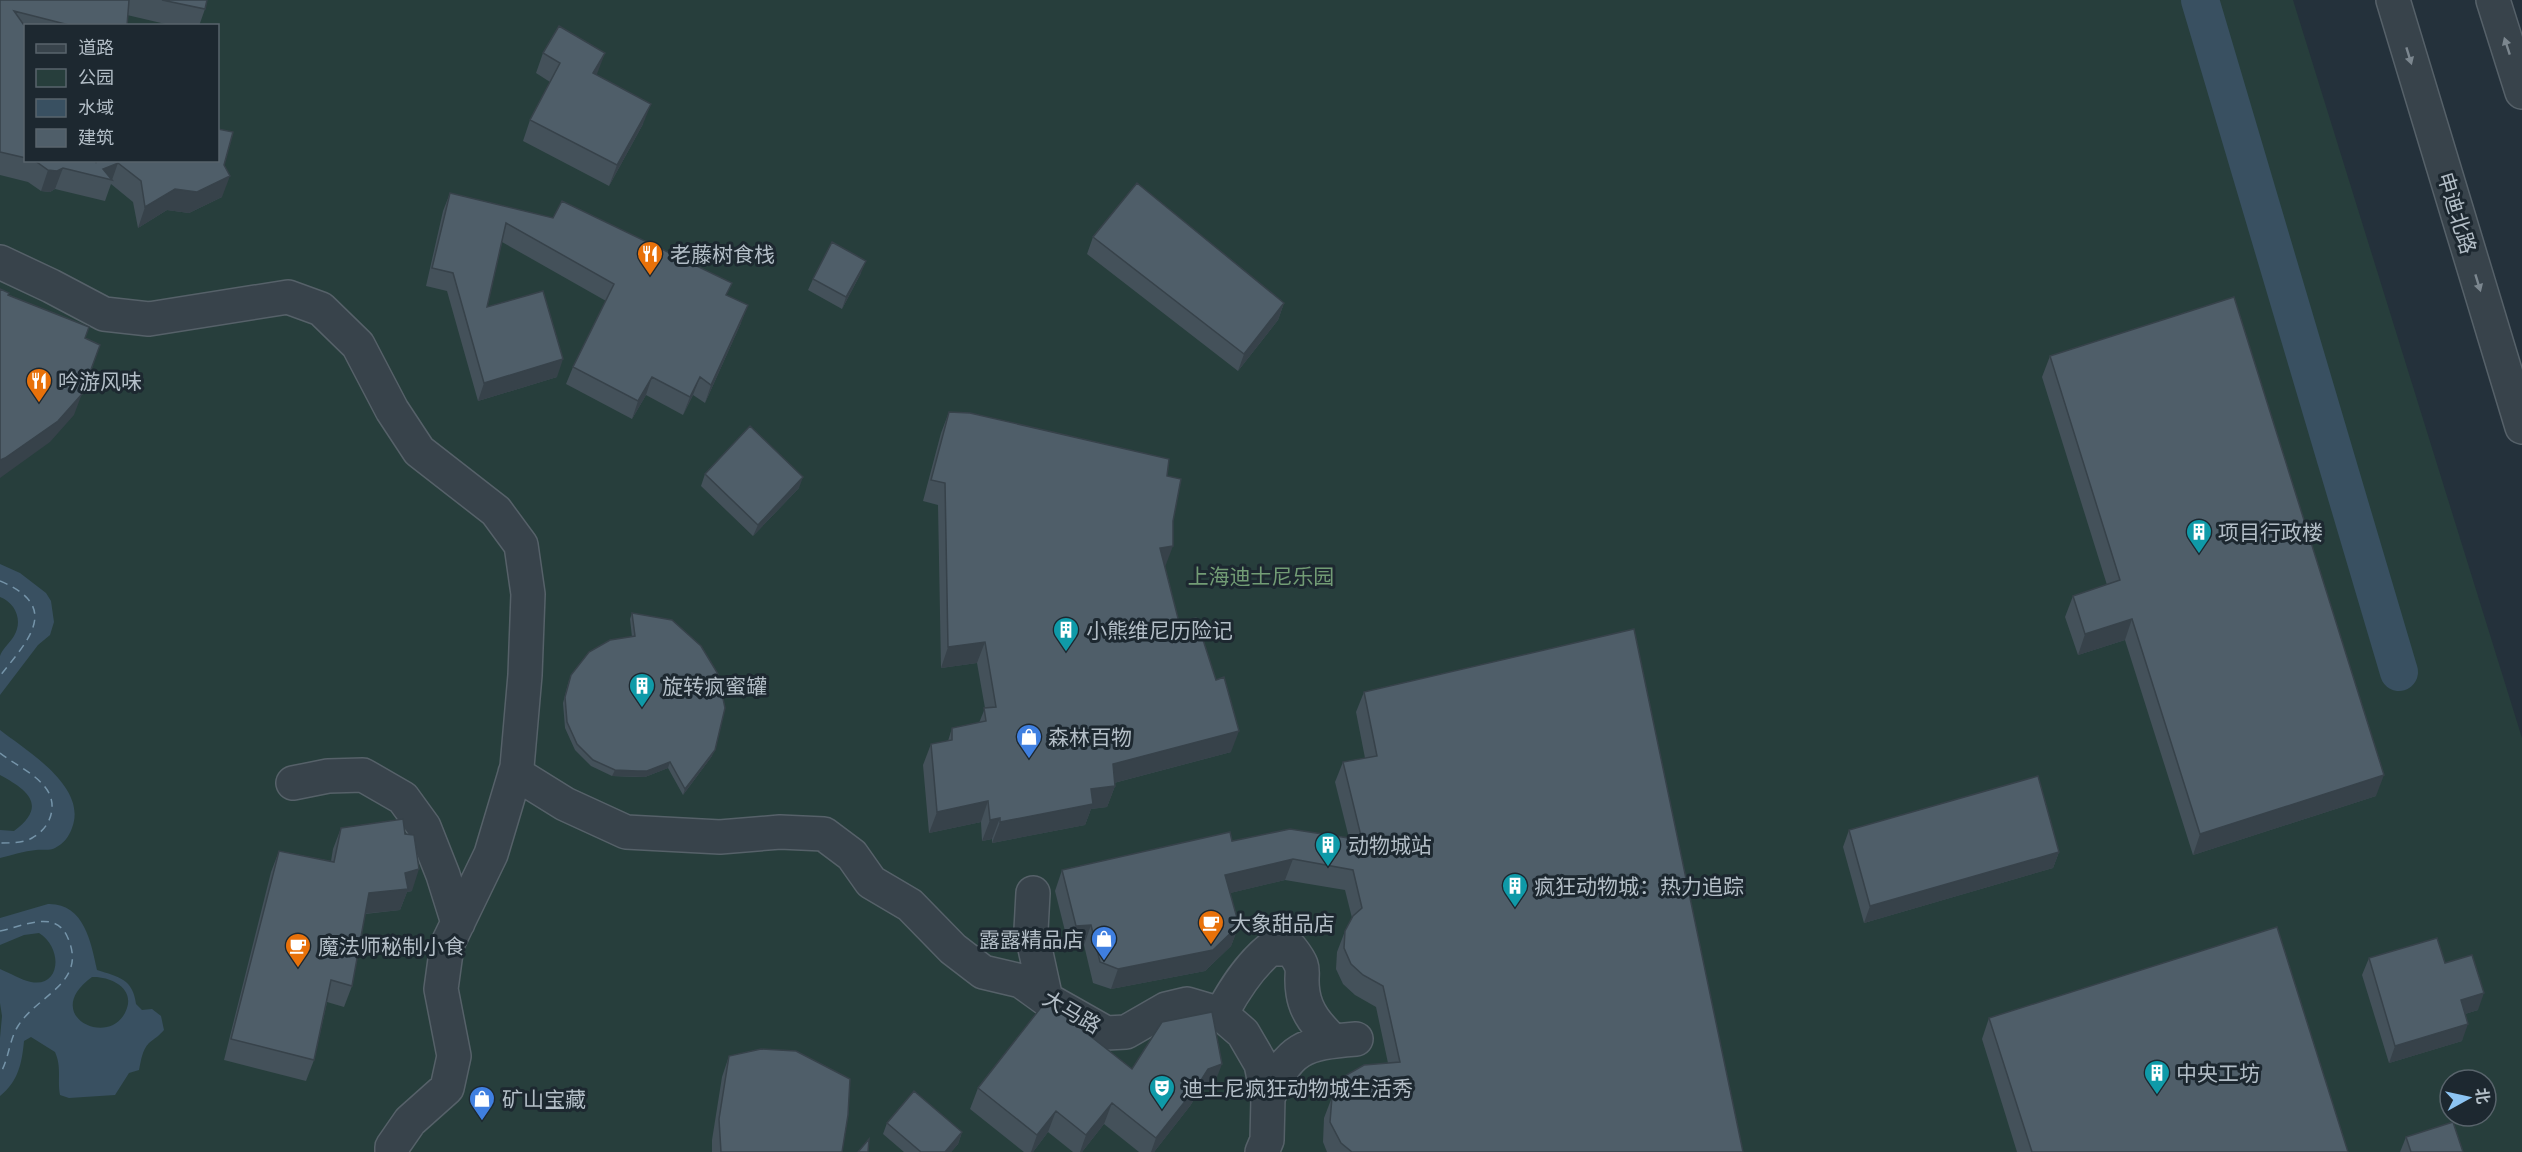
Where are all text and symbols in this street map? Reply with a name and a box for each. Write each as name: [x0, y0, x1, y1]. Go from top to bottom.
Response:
legend: [24, 24, 219, 162]
text: 道路: [78, 36, 114, 59]
one-way arrow: [2502, 37, 2512, 55]
one-way arrow: [2405, 47, 2415, 65]
text: 公园: [78, 66, 114, 89]
text: 水域: [78, 96, 114, 119]
text: 建筑: [78, 126, 114, 149]
street label: 申迪北路: [2432, 169, 2482, 257]
restaurant icon: 老藤树食栈: [635, 239, 665, 277]
place label: 老藤树食栈: [670, 241, 775, 268]
one-way arrow: [2474, 274, 2483, 292]
restaurant icon: 吟游风味: [24, 366, 54, 404]
place label: 吟游风味: [58, 368, 142, 395]
building icon: 项目行政楼: [2184, 517, 2214, 555]
place label: 项目行政楼: [2218, 519, 2323, 546]
park label: 上海迪士尼乐园: [1188, 563, 1335, 590]
building icon: 小熊维尼历险记: [1051, 615, 1081, 653]
place label: 小熊维尼历险记: [1086, 617, 1233, 644]
building icon: 旋转疯蜜罐: [627, 671, 657, 709]
place label: 旋转疯蜜罐: [662, 673, 767, 700]
shop icon: 森林百物: [1014, 722, 1044, 760]
place label: 森林百物: [1048, 724, 1132, 751]
building icon: 动物城站: [1313, 830, 1343, 868]
place label: 动物城站: [1348, 832, 1432, 859]
building icon: 疯狂动物城：热力追踪: [1500, 871, 1530, 909]
place label: 疯狂动物城：热力追踪: [1534, 873, 1744, 900]
cafe icon: 大象甜品店: [1196, 908, 1226, 946]
place label: 大象甜品店: [1230, 910, 1335, 937]
shop icon: 露露精品店: [1089, 924, 1119, 962]
place label: 露露精品店: [979, 926, 1084, 953]
cafe icon: 魔法师秘制小食: [283, 931, 313, 969]
place label: 魔法师秘制小食: [318, 933, 465, 960]
street label: 大马路: [1038, 985, 1106, 1039]
building icon: 中央工坊: [2142, 1058, 2172, 1096]
place label: 中央工坊: [2176, 1060, 2260, 1087]
north arrow: [2438, 1068, 2498, 1128]
theatre icon: 迪士尼疯狂动物城生活秀: [1147, 1073, 1177, 1111]
place label: 迪士尼疯狂动物城生活秀: [1182, 1075, 1413, 1102]
shop icon: 矿山宝藏: [467, 1084, 497, 1122]
place label: 矿山宝藏: [502, 1086, 586, 1113]
text: 北: [2471, 1087, 2494, 1105]

